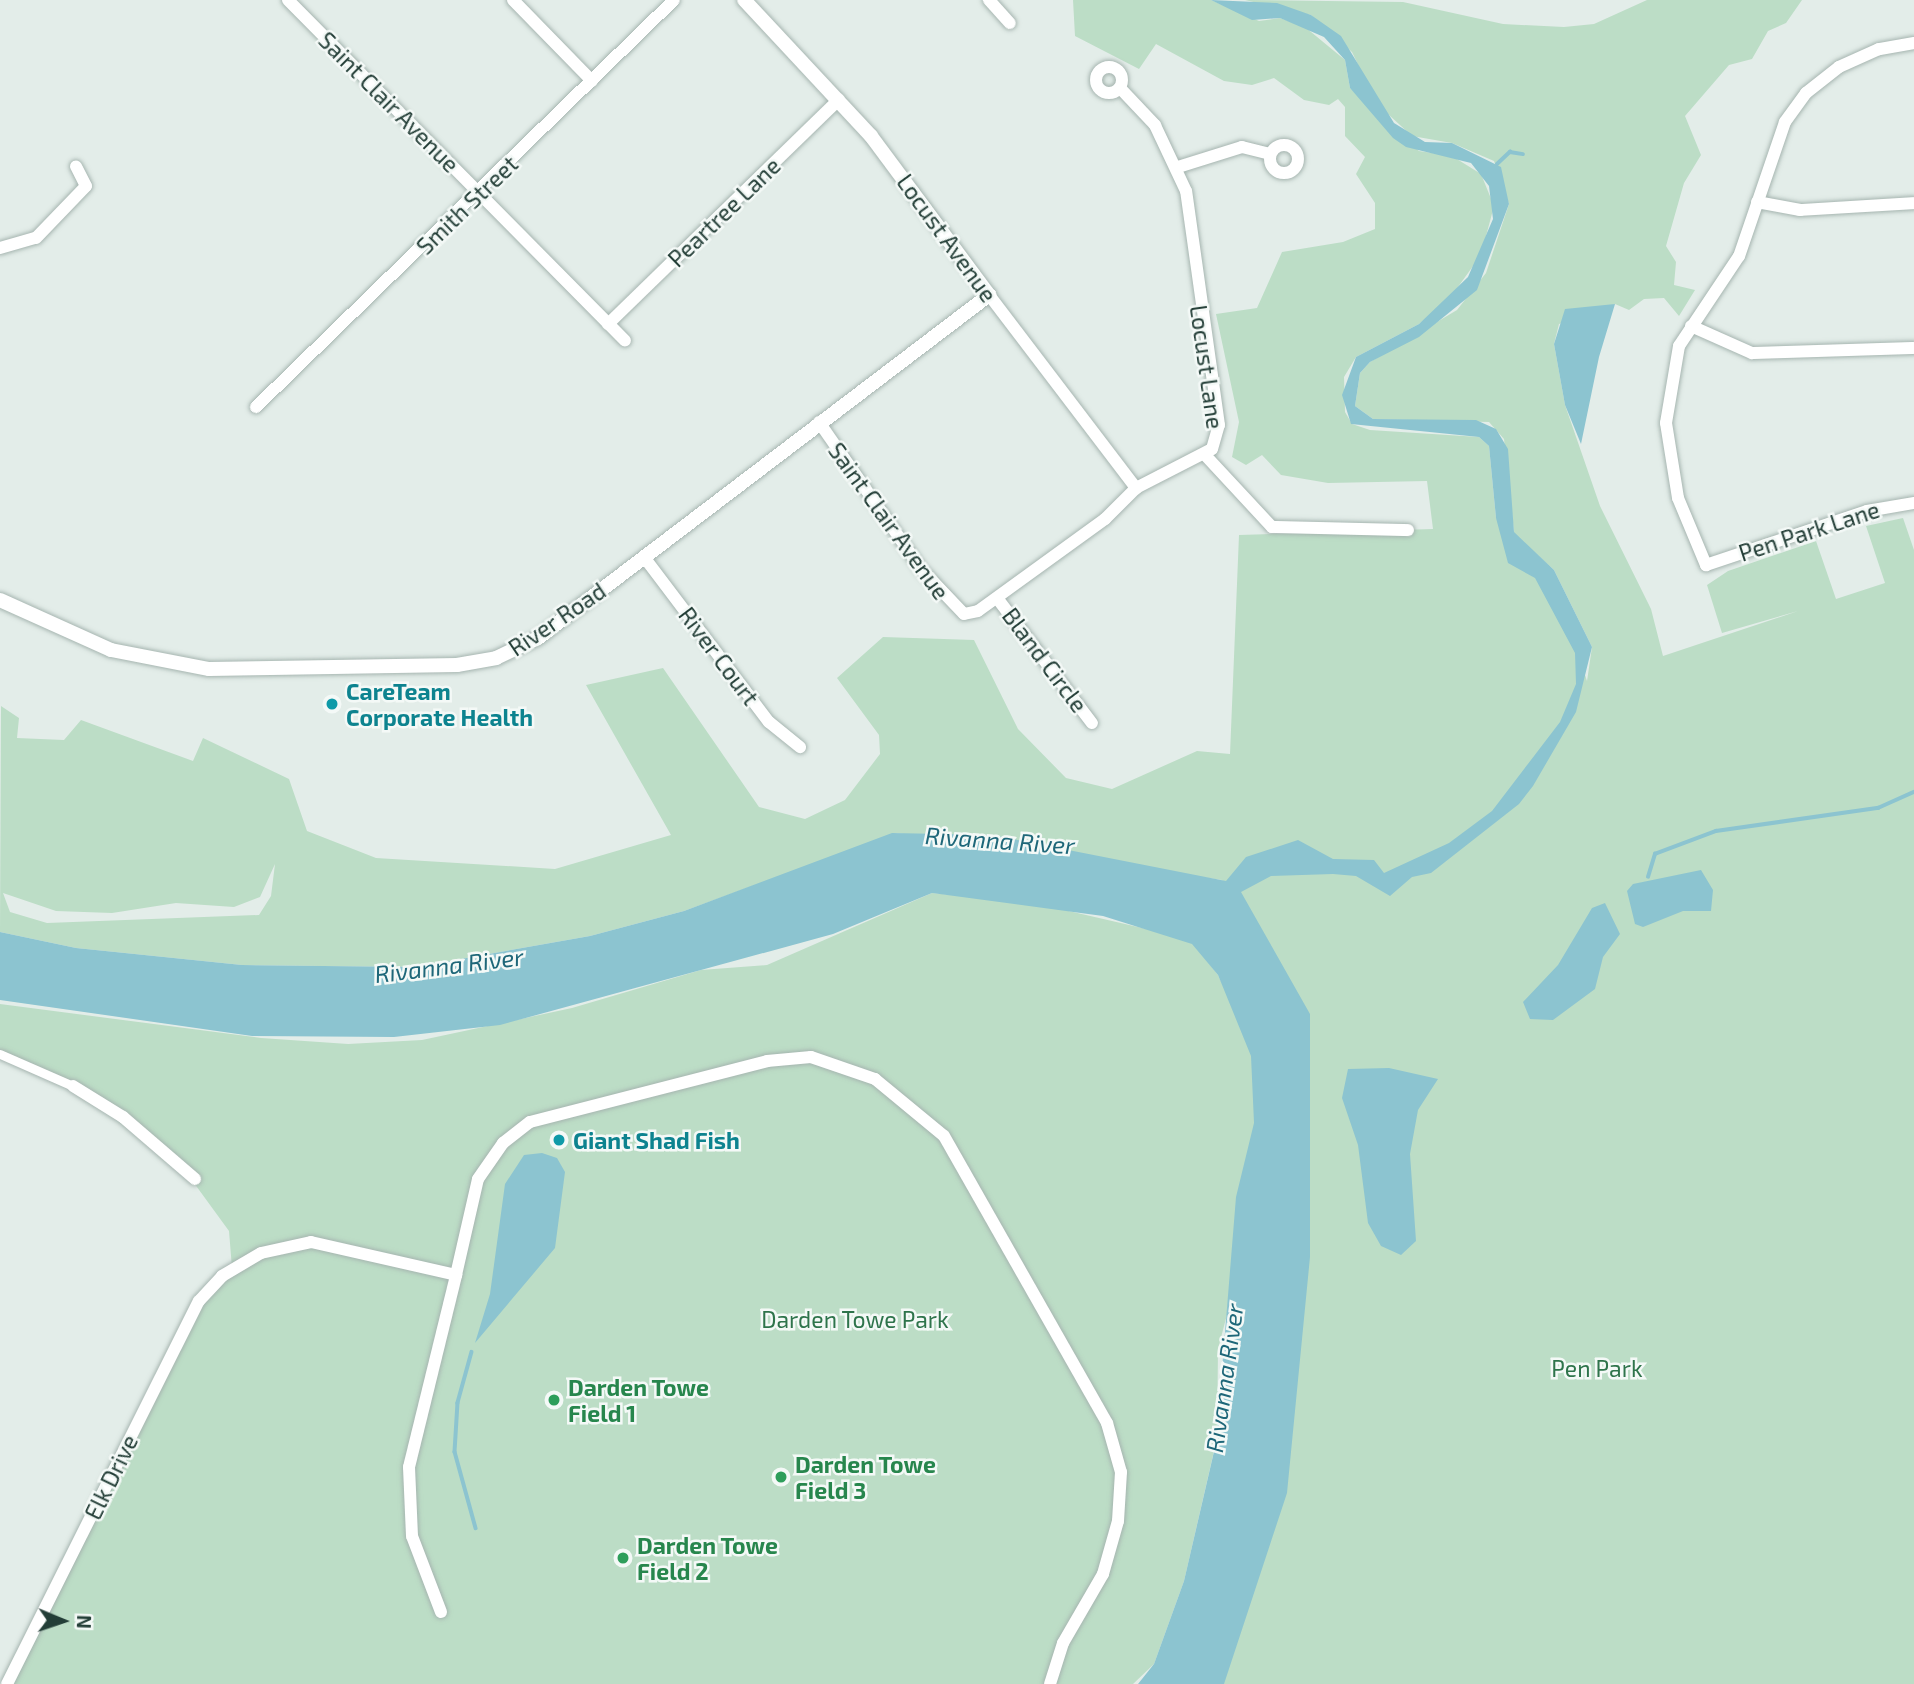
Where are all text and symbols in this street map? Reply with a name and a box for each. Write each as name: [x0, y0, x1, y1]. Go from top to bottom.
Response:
street label: Saint Clair Avenue: [313, 26, 465, 178]
street label: Smith Street: [411, 150, 523, 260]
street label: Peartree Lane: [662, 152, 786, 272]
street label: Locust Avenue: [891, 168, 1003, 308]
street label: Locust Lane: [1185, 303, 1229, 431]
street label: Saint Clair Avenue: [823, 437, 955, 605]
street label: Pen Park Lane: [1735, 495, 1883, 567]
street label: River Road: [503, 576, 611, 662]
street label: River Court: [673, 601, 765, 711]
street label: Bland Circle: [997, 602, 1093, 718]
place label: CareTeam Corporate Health: [346, 677, 533, 731]
marker: CareTeam Corporate Health: [324, 696, 340, 712]
water label: Rivanna River: [924, 820, 1076, 860]
water label: Rivanna River: [373, 942, 525, 988]
place label: Giant Shad Fish: [573, 1126, 740, 1154]
marker: Giant Shad Fish: [551, 1132, 567, 1148]
water label: Rivanna River: [1199, 1302, 1249, 1454]
park label: Darden Towe Park: [761, 1305, 949, 1333]
park label: Pen Park: [1551, 1354, 1643, 1382]
place label: Darden Towe Field 1: [568, 1373, 709, 1427]
marker: Darden Towe Field 1: [546, 1392, 562, 1408]
street label: Elk Drive: [79, 1430, 143, 1524]
place label: Darden Towe Field 3: [795, 1450, 936, 1504]
marker: Darden Towe Field 3: [773, 1469, 789, 1485]
place label: Darden Towe Field 2: [637, 1531, 778, 1585]
marker: Darden Towe Field 2: [615, 1550, 631, 1566]
north arrow: [28, 1586, 98, 1656]
text: N: [73, 1614, 96, 1629]

